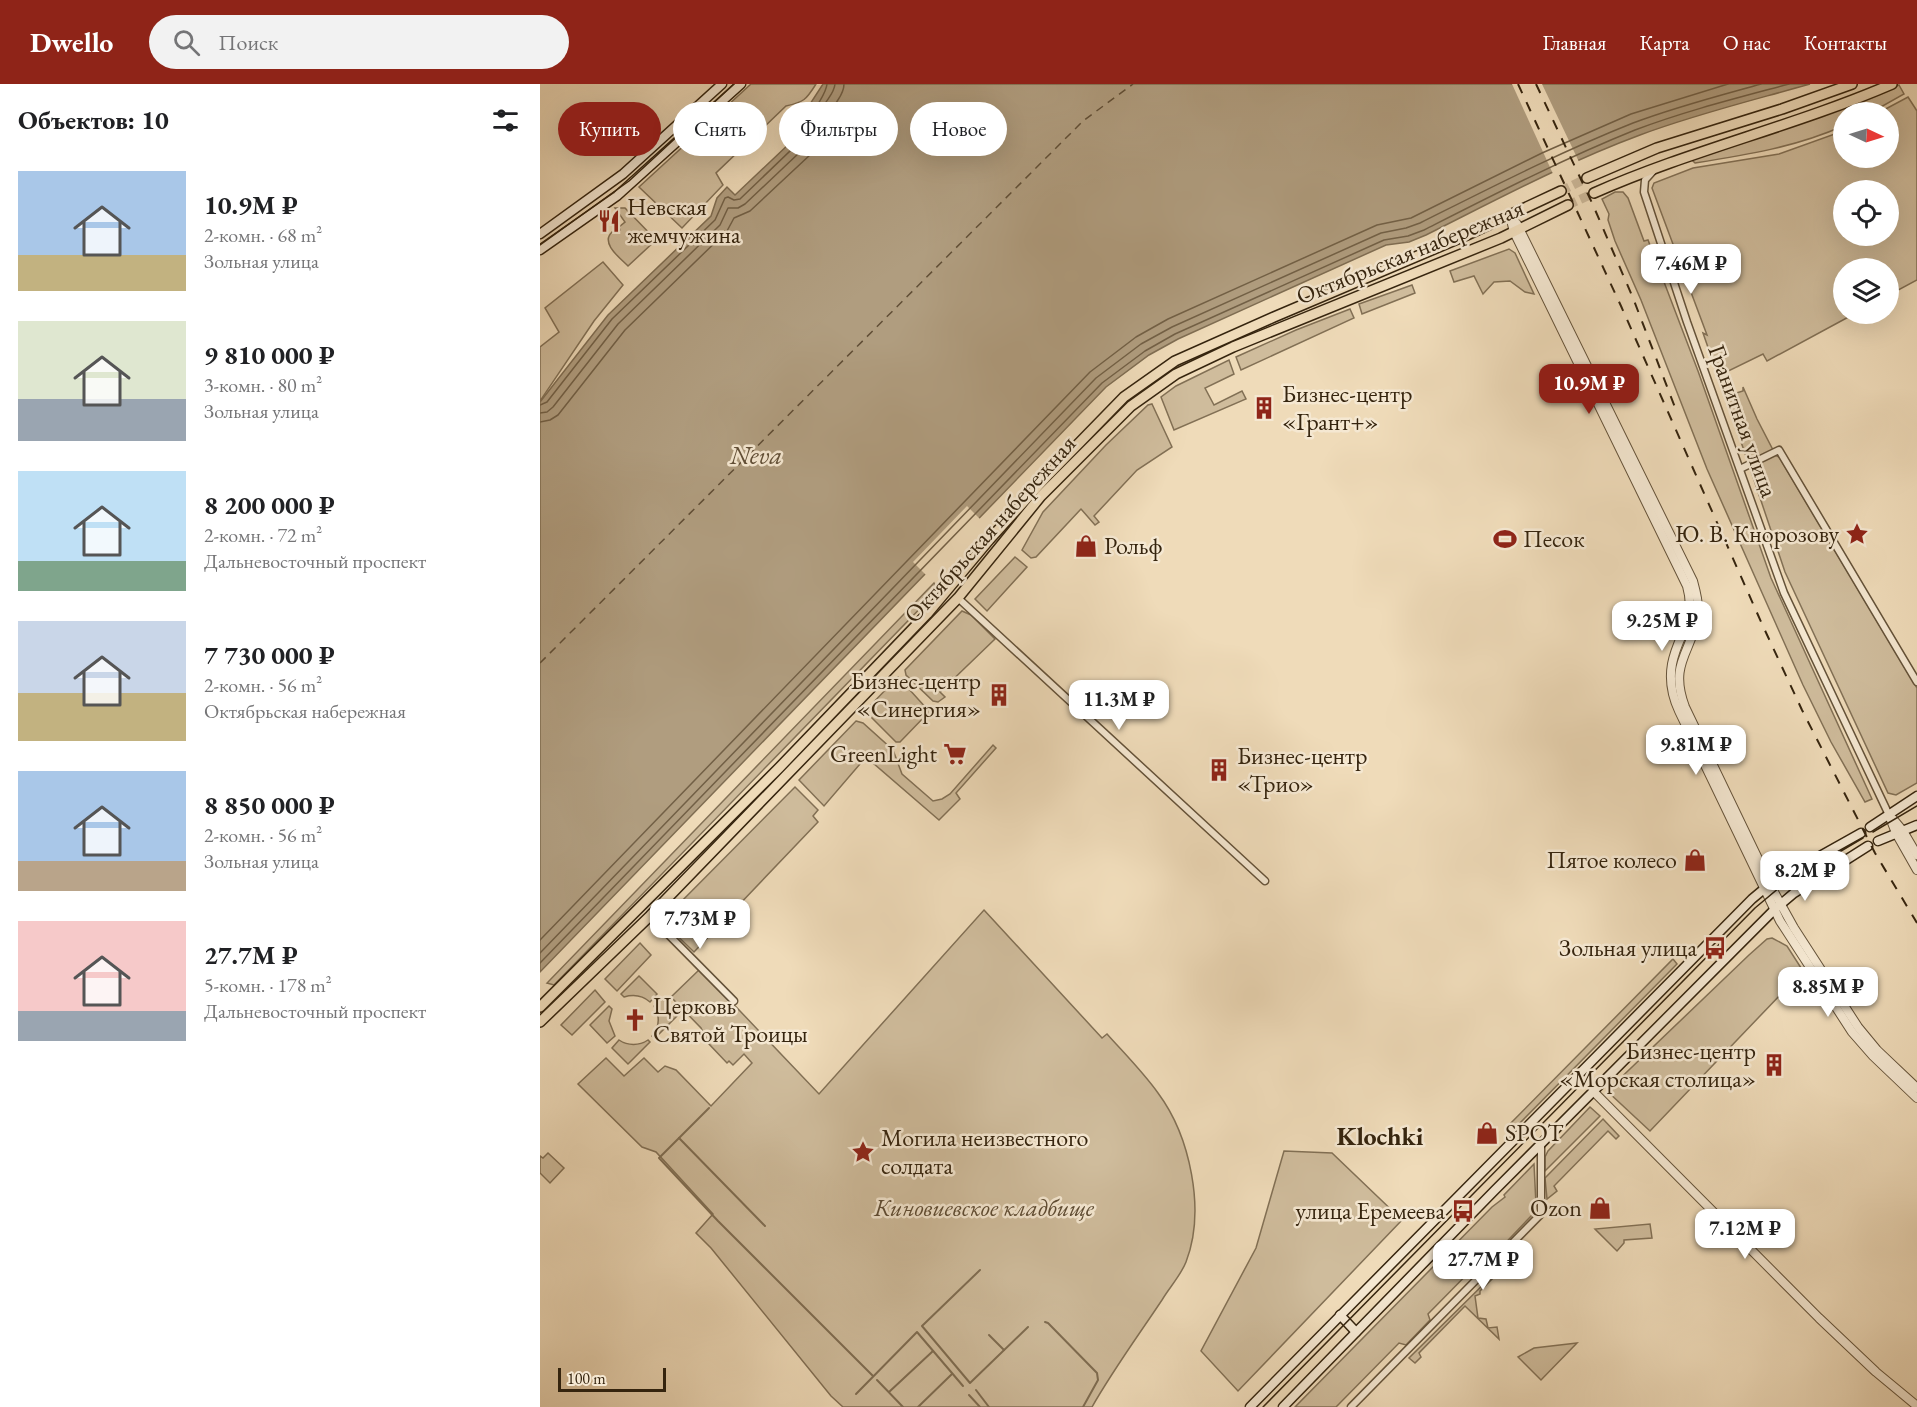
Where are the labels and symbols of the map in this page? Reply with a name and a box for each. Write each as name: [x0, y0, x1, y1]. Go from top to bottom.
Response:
north arrow: [1833, 102, 1899, 168]
place label: Невская жемчужина: [627, 191, 741, 250]
street label: Октябрьская набережная: [1292, 192, 1528, 311]
restaurant icon: Невская жемчужина: [596, 208, 622, 234]
pin: 7.46M ₽: [1636, 244, 1746, 295]
street label: Гранитная улица: [1702, 340, 1786, 502]
pin: 10.9M ₽: [1534, 364, 1644, 415]
place label: Бизнес-центр «Грант+»: [1282, 378, 1412, 437]
building icon: Бизнес-центр «Грант+»: [1251, 395, 1277, 421]
street label: Октябрьская набережная: [897, 428, 1082, 629]
water label: Neva: [729, 438, 782, 472]
place label: Ю. В. Кнорозову: [1675, 518, 1839, 549]
place icon: Ю. В. Кнорозову: [1844, 521, 1870, 547]
place label: Песок: [1523, 523, 1585, 554]
sports icon: Песок: [1492, 526, 1518, 552]
place label: Рольф: [1104, 530, 1163, 561]
shop icon: Рольф: [1073, 533, 1099, 559]
pin: 9.25M ₽: [1607, 601, 1717, 652]
place label: Бизнес-центр «Синергия»: [851, 665, 981, 724]
pin: 11.3M ₽: [1064, 680, 1174, 731]
building icon: Бизнес-центр «Синергия»: [986, 682, 1012, 708]
pin: 9.81M ₽: [1641, 725, 1751, 776]
place label: GreenLight: [830, 738, 937, 769]
place label: Бизнес-центр «Трио»: [1237, 740, 1367, 799]
supermarket icon: GreenLight: [942, 741, 968, 767]
building icon: Бизнес-центр «Трио»: [1206, 757, 1232, 783]
place label: Пятое колесо: [1546, 844, 1677, 875]
shop icon: Пятое колесо: [1682, 847, 1708, 873]
pin: 8.2M ₽: [1756, 851, 1854, 902]
pin: 7.73M ₽: [645, 899, 755, 950]
place label: Зольная улица: [1559, 932, 1697, 963]
bus stop icon: Зольная улица: [1702, 935, 1728, 961]
pin: 8.85M ₽: [1773, 967, 1883, 1018]
place label: Церковь Святой Троицы: [653, 990, 808, 1049]
church icon: Церковь Святой Троицы: [622, 1007, 648, 1033]
place label: Бизнес-центр «Морская столица»: [1559, 1035, 1756, 1094]
building icon: Бизнес-центр «Морская столица»: [1761, 1052, 1787, 1078]
place label: SPOT: [1505, 1117, 1564, 1148]
district label: Klochki: [1337, 1119, 1424, 1153]
shop icon: SPOT: [1474, 1120, 1500, 1146]
place label: Могила неизвестного солдата: [881, 1122, 1089, 1181]
place icon: Могила неизвестного солдата: [850, 1139, 876, 1165]
park label: Киновиевское кладбище: [873, 1192, 1095, 1223]
place label: Ozon: [1530, 1192, 1582, 1223]
place label: улица Еремеева: [1296, 1195, 1445, 1226]
shop icon: Ozon: [1587, 1195, 1613, 1221]
bus stop icon: улица Еремеева: [1450, 1198, 1476, 1224]
pin: 7.12M ₽: [1690, 1209, 1800, 1260]
pin: 27.7M ₽: [1428, 1240, 1538, 1291]
scale bar: [558, 1365, 666, 1392]

